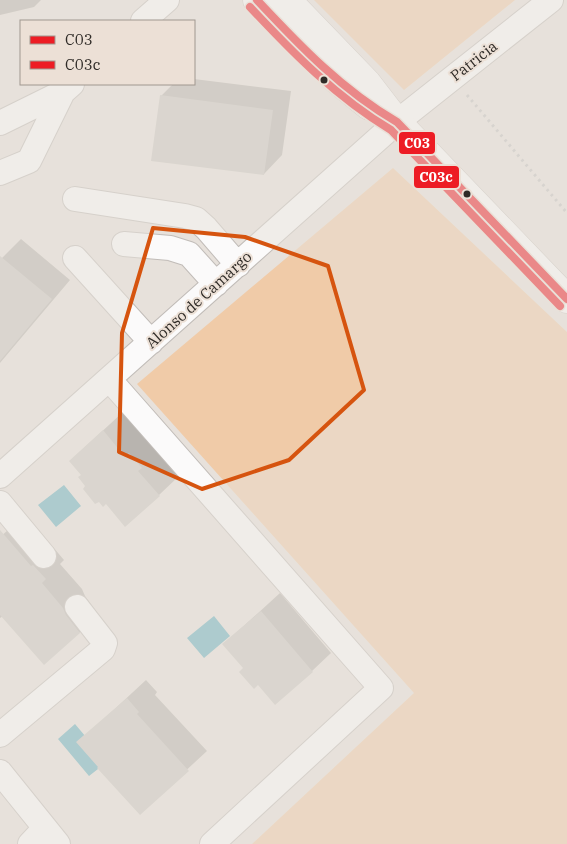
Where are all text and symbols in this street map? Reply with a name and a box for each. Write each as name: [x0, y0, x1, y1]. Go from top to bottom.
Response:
legend: [20, 20, 195, 85]
text: C03: [65, 30, 93, 49]
street label: Patricia: [446, 36, 501, 85]
text: C03c: [65, 55, 101, 74]
unlabelled marker: [319, 75, 329, 85]
line badge: C03: [398, 131, 436, 155]
text: C03: [404, 134, 430, 152]
line badge: C03c: [413, 165, 460, 189]
text: C03c: [419, 168, 453, 186]
unlabelled marker: [462, 189, 472, 199]
street label: Alonso de Camargo: [142, 247, 256, 352]

